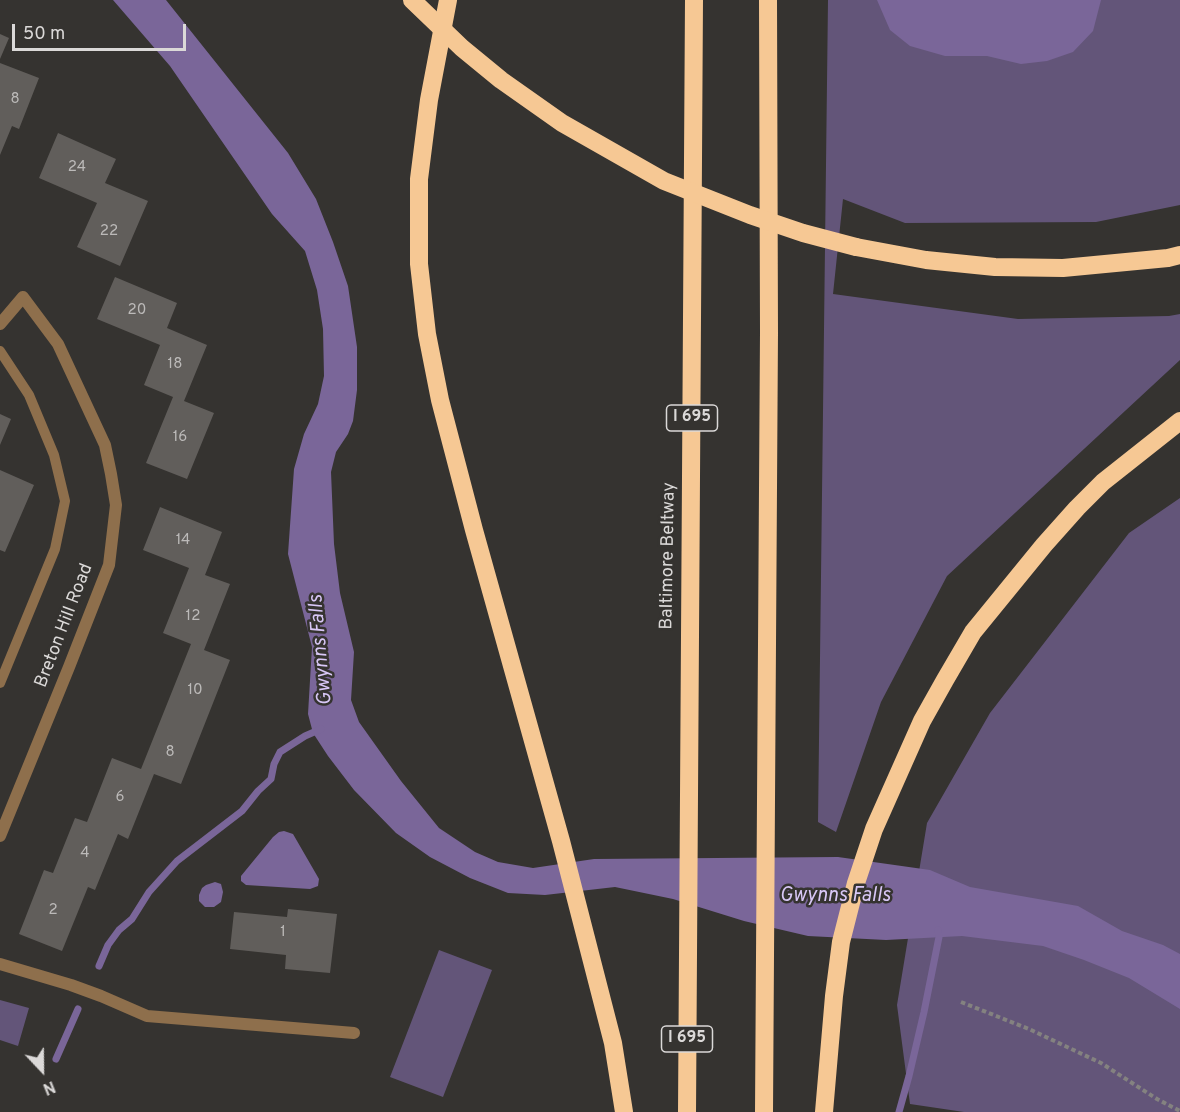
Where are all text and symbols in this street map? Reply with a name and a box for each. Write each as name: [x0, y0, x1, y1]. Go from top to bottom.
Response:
scale bar: [15, 12, 189, 50]
text: 50 m: [23, 23, 65, 46]
house number: 8: [10, 91, 20, 109]
house number: 24: [68, 159, 86, 177]
house number: 22: [100, 223, 118, 241]
house number: 20: [128, 302, 146, 320]
house number: 18: [168, 356, 182, 374]
road number: I 695: [666, 405, 718, 431]
house number: 16: [173, 429, 187, 447]
street label: Baltimore Beltway: [657, 482, 681, 630]
house number: 14: [176, 532, 190, 550]
street label: Breton Hill Road: [31, 561, 99, 691]
water label: Gwynns Falls: [305, 594, 339, 706]
house number: 12: [186, 608, 200, 626]
house number: 10: [187, 682, 203, 700]
house number: 8: [165, 744, 175, 762]
house number: 6: [116, 789, 124, 807]
house number: 4: [80, 845, 90, 863]
water label: Gwynns Falls: [779, 885, 891, 909]
house number: 2: [48, 902, 58, 920]
house number: 1: [280, 924, 286, 942]
road number: I 695: [662, 1026, 712, 1052]
north arrow: [12, 1040, 72, 1100]
text: N: [40, 1075, 58, 1098]

